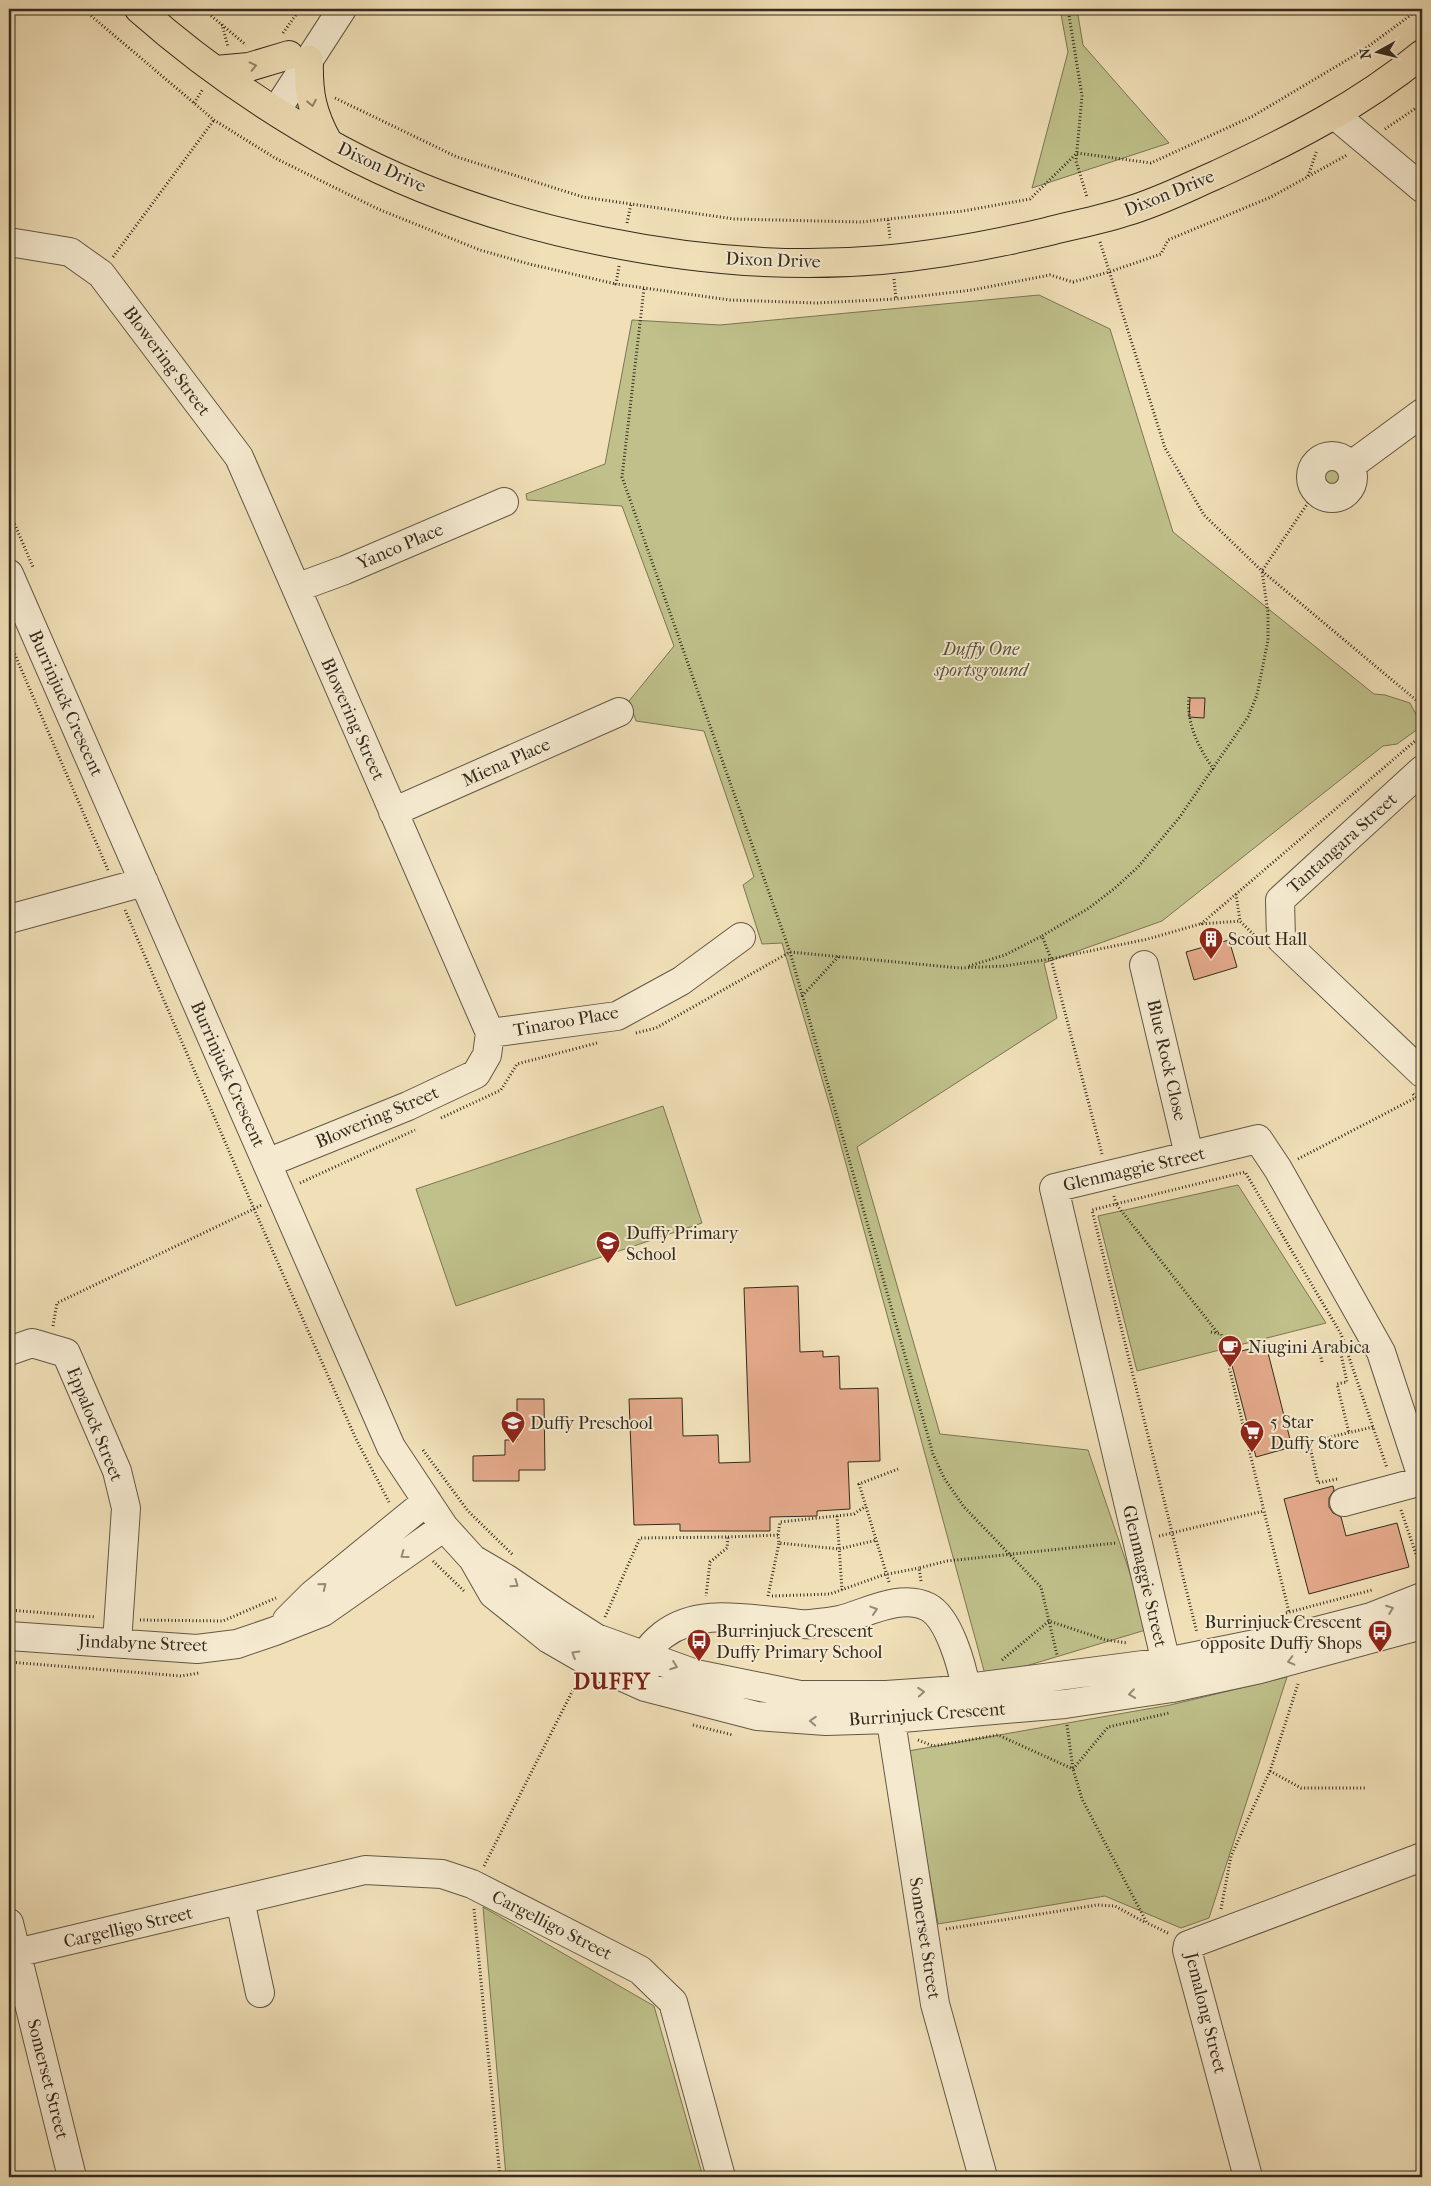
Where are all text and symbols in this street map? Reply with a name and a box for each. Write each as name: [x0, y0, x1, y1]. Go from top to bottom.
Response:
north arrow: [1354, 28, 1404, 78]
text: N: [1356, 47, 1375, 60]
one-way arrow: [249, 61, 258, 72]
one-way arrow: [306, 98, 316, 107]
street label: Dixon Drive: [334, 138, 430, 197]
street label: Dixon Drive: [1121, 166, 1217, 221]
street label: Dixon Drive: [725, 248, 821, 273]
street label: Blowering Street: [119, 302, 215, 421]
street label: Yanco Place: [353, 519, 446, 574]
street label: Burrinjuck Crescent: [24, 627, 107, 780]
park label: Duffy One sportsground: [933, 639, 1030, 681]
street label: Blowering Street: [316, 655, 389, 784]
street label: Miena Place: [459, 734, 554, 791]
street label: Tantangara Street: [1283, 788, 1402, 898]
building icon: Scout Hall: [1198, 926, 1224, 960]
place label: Scout Hall: [1228, 929, 1307, 950]
street label: Blue Rock Close: [1142, 997, 1191, 1123]
street label: Burrinjuck Crescent: [186, 998, 269, 1151]
street label: Tinaroo Place: [512, 1002, 620, 1041]
street label: Blowering Street: [312, 1082, 442, 1153]
street label: Glenmaggie Street: [1061, 1143, 1208, 1196]
place label: Duffy Primary School: [626, 1223, 740, 1265]
school or university icon: Duffy Primary School: [595, 1230, 621, 1264]
cafe icon: Niugini Arabica: [1217, 1334, 1243, 1368]
place label: Niugini Arabica: [1248, 1337, 1371, 1358]
street label: Eppalock Street: [62, 1364, 127, 1485]
school or university icon: Duffy Preschool: [500, 1410, 526, 1444]
place label: 5 Star Duffy Store: [1270, 1412, 1359, 1454]
place label: Duffy Preschool: [530, 1413, 653, 1434]
supermarket icon: 5 Star Duffy Store: [1239, 1419, 1265, 1453]
street label: Glenmaggie Street: [1118, 1503, 1171, 1650]
one-way arrow: [400, 1549, 410, 1558]
one-way arrow: [509, 1578, 519, 1587]
one-way arrow: [318, 1582, 327, 1591]
one-way arrow: [1385, 1605, 1394, 1616]
one-way arrow: [869, 1606, 878, 1616]
place label: Burrinjuck Crescent opposite Duffy Shops: [1200, 1612, 1363, 1654]
bus stop icon: Burrinjuck Crescent opposite Duffy Shops: [1367, 1619, 1393, 1653]
place label: Burrinjuck Crescent Duffy Primary School: [716, 1621, 882, 1663]
bus stop icon: Burrinjuck Crescent Duffy Primary School: [686, 1628, 712, 1662]
street label: Jindabyne Street: [76, 1631, 209, 1656]
one-way arrow: [571, 1650, 580, 1660]
one-way arrow: [1286, 1655, 1295, 1666]
one-way arrow: [669, 1660, 678, 1670]
district label: DUFFY: [573, 1669, 651, 1695]
one-way arrow: [917, 1687, 925, 1698]
one-way arrow: [1127, 1688, 1135, 1699]
street label: Burrinjuck Crescent: [848, 1698, 1007, 1730]
one-way arrow: [809, 1715, 817, 1726]
street label: Somerset Street: [905, 1876, 945, 2001]
street label: Cargelligo Street: [488, 1886, 616, 1965]
street label: Cargelligo Street: [62, 1902, 195, 1953]
street label: Jemalong Street: [1180, 1949, 1231, 2076]
street label: Somerset Street: [22, 2017, 73, 2142]

